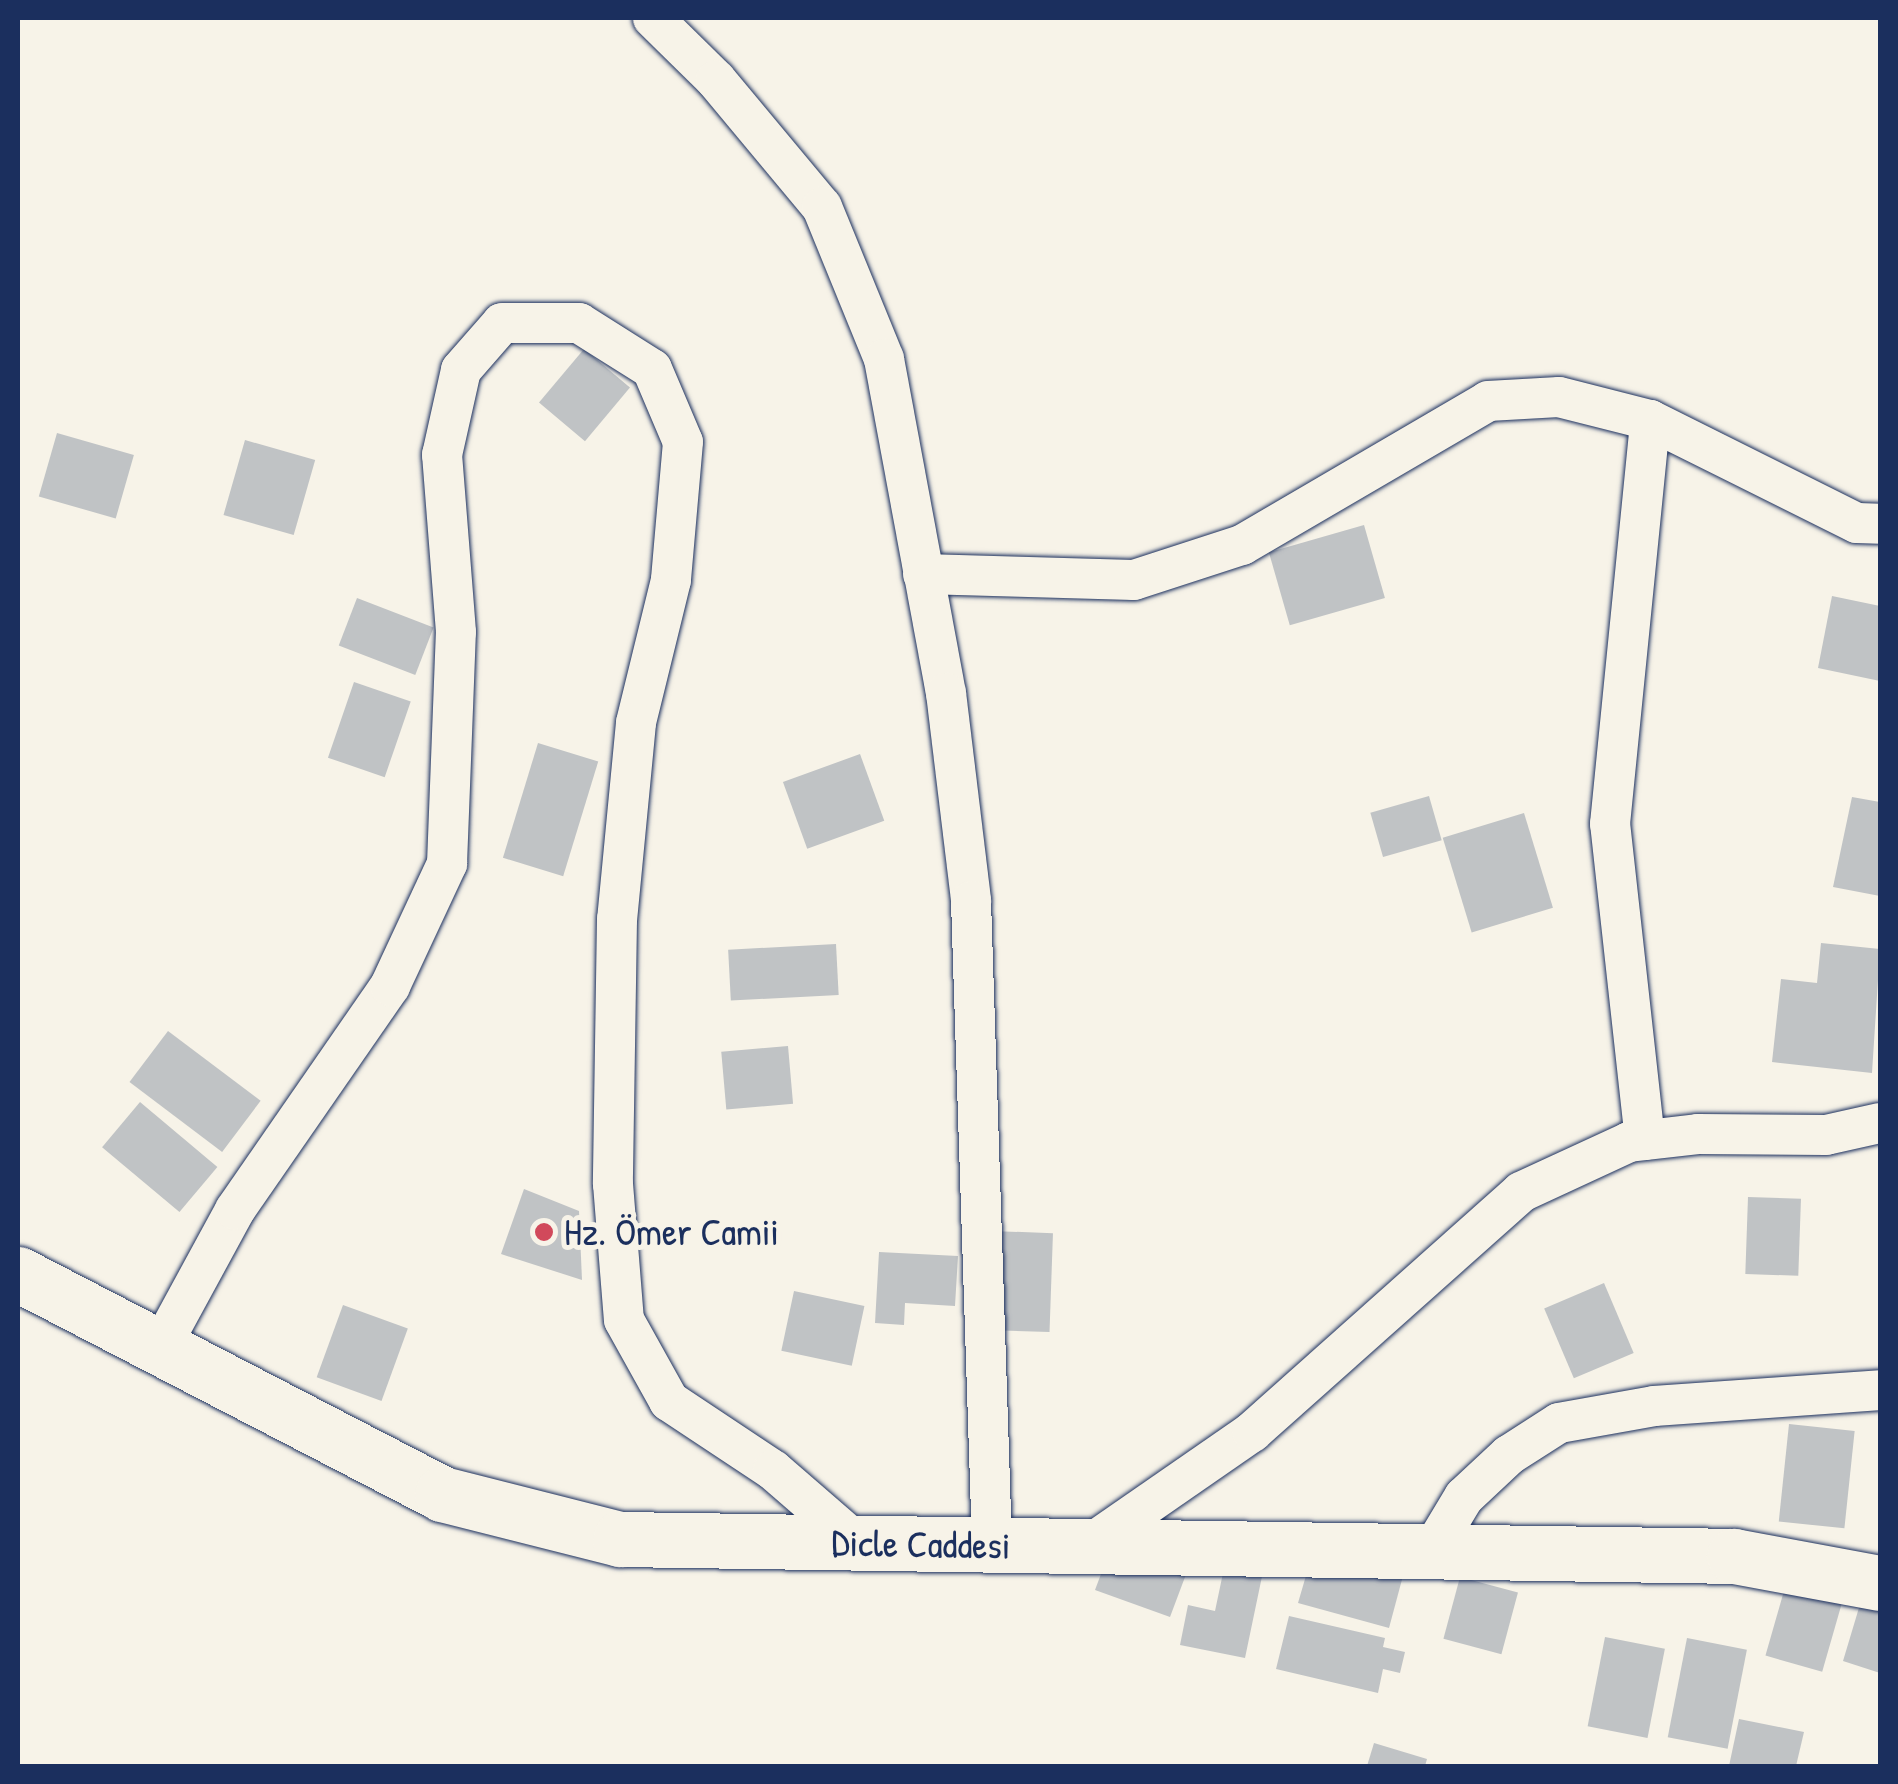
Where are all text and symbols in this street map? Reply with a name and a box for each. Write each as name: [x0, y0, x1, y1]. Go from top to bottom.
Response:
place label: Hz. Ömer Camii: [564, 1209, 779, 1255]
marker: Hz. Ömer Camii: [533, 1221, 555, 1243]
street label: Dicle Caddesi: [831, 1520, 1011, 1568]

